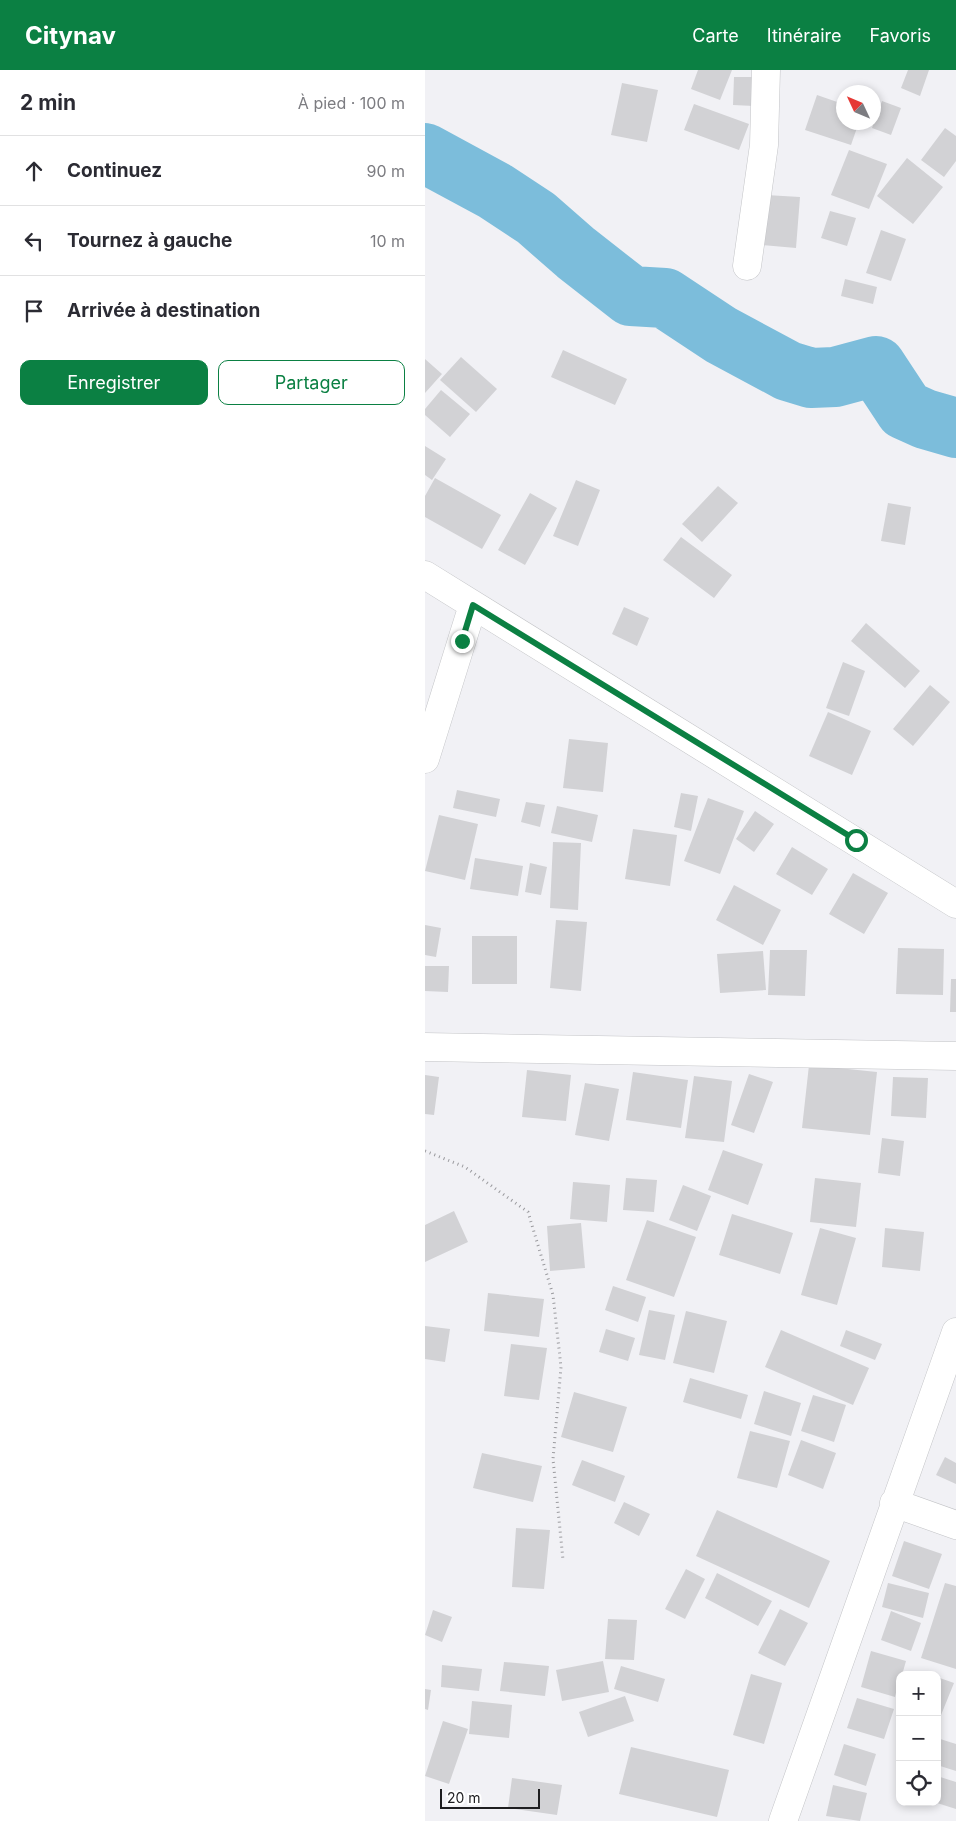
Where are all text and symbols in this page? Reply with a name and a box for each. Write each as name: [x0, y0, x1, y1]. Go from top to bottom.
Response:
text: Citynav: [25, 21, 116, 50]
text: Carte: [692, 25, 739, 46]
text: Itinéraire: [767, 25, 841, 46]
text: Favoris: [869, 25, 931, 46]
north arrow: [836, 85, 881, 130]
text: 2 min: [20, 90, 76, 115]
text: À pied · 100 m: [298, 93, 405, 113]
icon: ahead: [20, 157, 48, 185]
text: Continuez: [67, 159, 162, 182]
text: 90 m: [366, 161, 405, 181]
icon: left: [20, 227, 48, 255]
text: Tournez à gauche: [67, 229, 232, 252]
text: 10 m: [370, 231, 405, 251]
icon: arrive: [20, 297, 48, 325]
text: Arrivée à destination: [67, 299, 260, 322]
button: Enregistrer: [20, 360, 208, 405]
button: Partager: [218, 360, 405, 405]
route end: [451, 630, 474, 653]
route start: [845, 829, 868, 852]
map controls: [896, 1671, 941, 1806]
button: +: [896, 1671, 941, 1716]
button: −: [896, 1716, 941, 1761]
button: locate: [896, 1761, 941, 1806]
scale bar: [440, 1786, 540, 1809]
text: 20 m: [447, 1789, 481, 1806]

